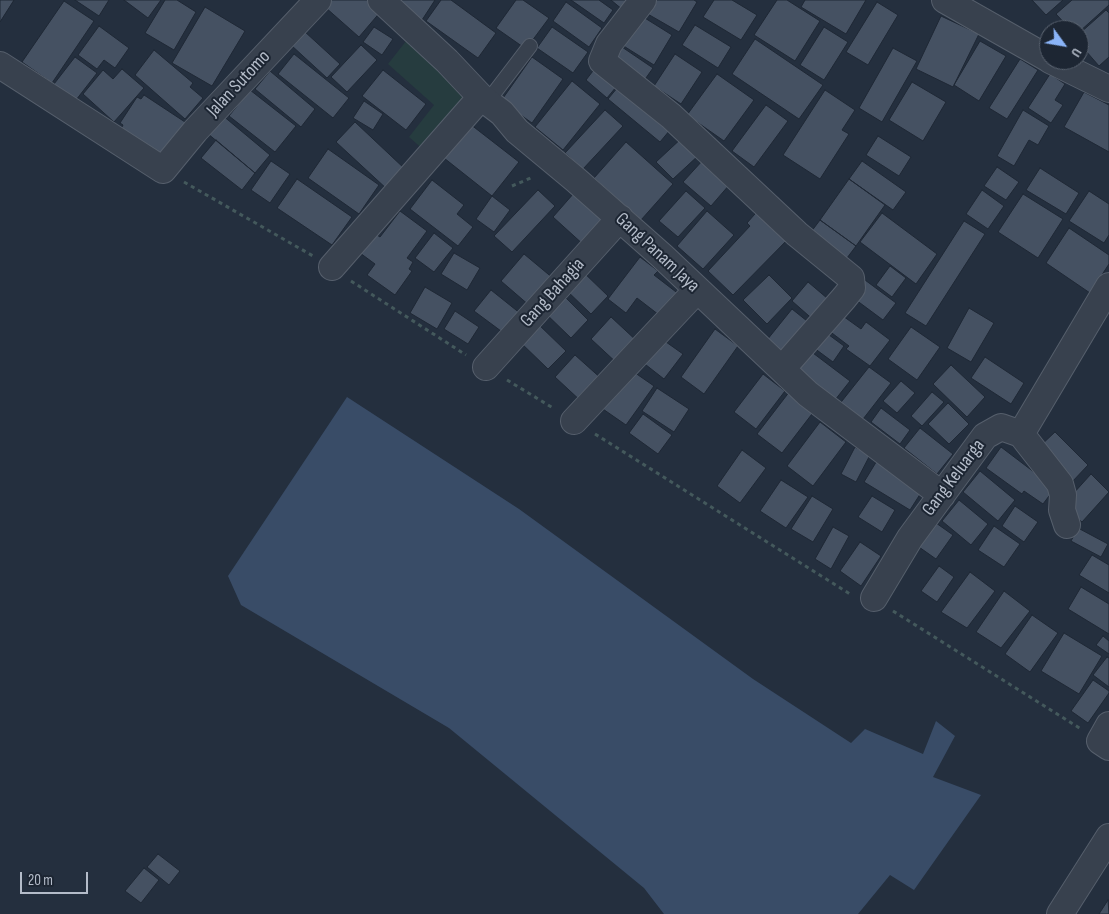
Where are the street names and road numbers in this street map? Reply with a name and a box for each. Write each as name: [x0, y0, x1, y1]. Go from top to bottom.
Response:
street label: Jalan Sutomo: [202, 46, 276, 122]
street label: Gang Panam Jaya: [610, 208, 704, 298]
street label: Gang Bahagia: [516, 254, 590, 332]
street label: Gang Keluarga: [918, 435, 990, 521]

